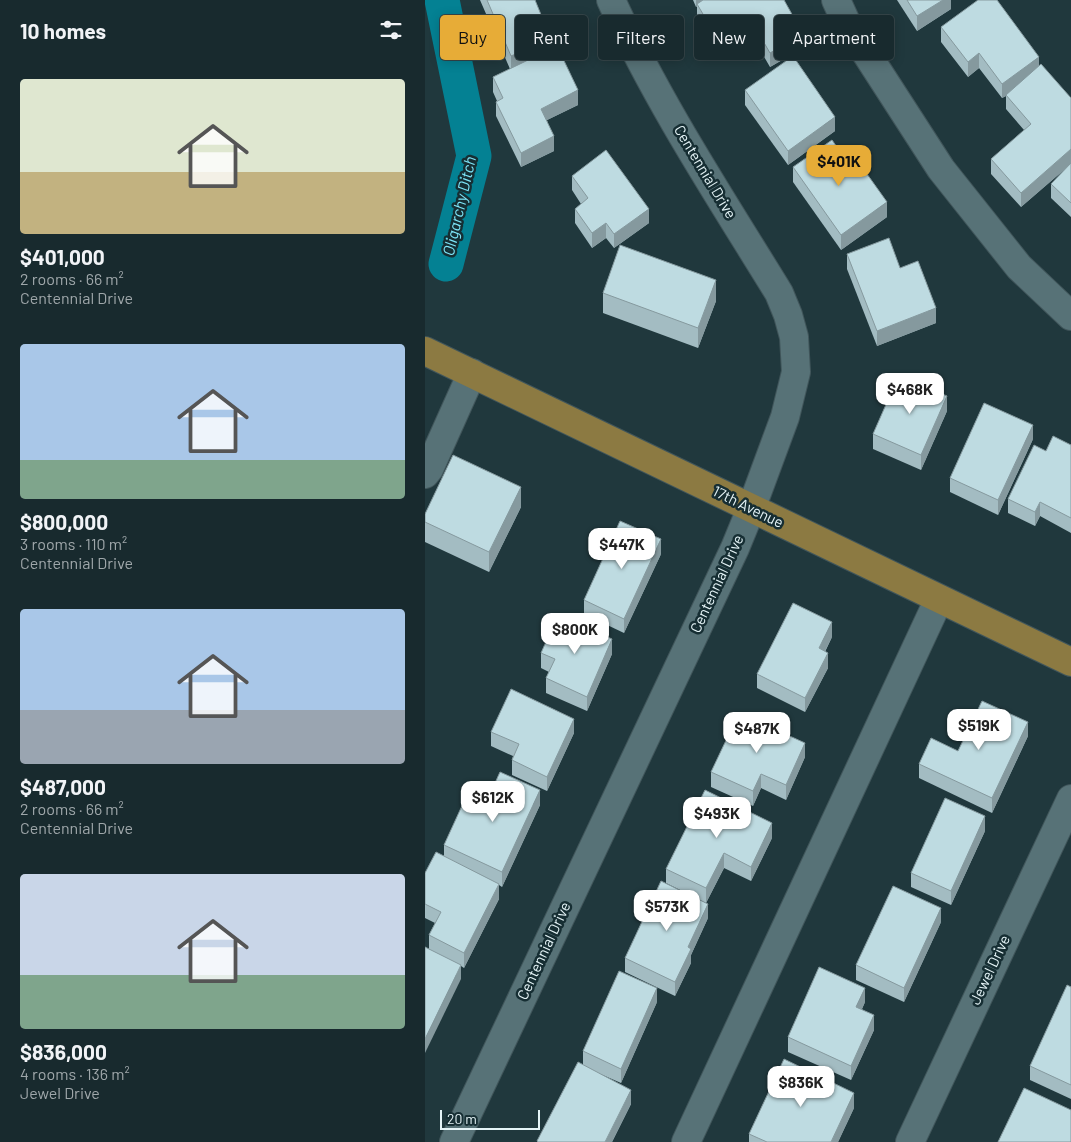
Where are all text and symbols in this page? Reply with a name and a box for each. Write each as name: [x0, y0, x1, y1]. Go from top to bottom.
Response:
chip: Buy: [440, 15, 505, 60]
chip: Rent: [515, 15, 588, 60]
chip: Filters: [598, 15, 684, 60]
chip: New: [694, 15, 764, 60]
chip: Apartment: [774, 15, 894, 60]
icon: filters: [377, 16, 405, 44]
text: 10 homes: [20, 18, 106, 43]
icon: home: [168, 111, 258, 201]
street label: Centennial Drive: [671, 121, 741, 222]
pin: $401K: [804, 144, 874, 187]
text: $401K: [817, 151, 861, 170]
water label: Oligarchy Ditch: [438, 154, 479, 257]
text: $401,000: [20, 244, 105, 269]
text: 2 rooms · 66 m²: [20, 269, 124, 288]
text: Centennial Drive: [20, 288, 133, 307]
pin: $468K: [875, 372, 945, 415]
icon: home: [168, 376, 258, 466]
text: $468K: [887, 379, 933, 398]
street label: 17th Avenue: [710, 481, 787, 531]
text: $800,000: [20, 509, 108, 534]
pin: $447K: [587, 528, 657, 570]
street label: Centennial Drive: [686, 532, 747, 635]
text: 3 rooms · 110 m²: [20, 534, 127, 553]
text: $447K: [599, 534, 645, 553]
text: Centennial Drive: [20, 553, 133, 572]
pin: $800K: [540, 612, 610, 655]
text: $800K: [552, 619, 598, 638]
icon: home: [168, 641, 258, 731]
pin: $519K: [944, 708, 1014, 751]
pin: $487K: [722, 712, 792, 754]
text: $519K: [958, 715, 1000, 734]
text: $487K: [734, 718, 780, 737]
text: $487,000: [20, 774, 106, 799]
pin: $612K: [458, 780, 528, 823]
text: $612K: [472, 787, 514, 806]
pin: $493K: [682, 796, 752, 839]
text: 2 rooms · 66 m²: [20, 799, 124, 818]
text: $493K: [694, 803, 740, 822]
text: Centennial Drive: [20, 818, 133, 837]
pin: $573K: [632, 890, 702, 932]
text: $573K: [645, 896, 689, 915]
street label: Centennial Drive: [513, 899, 574, 1002]
icon: home: [168, 906, 258, 996]
street label: Jewel Drive: [965, 932, 1013, 1007]
text: $836,000: [20, 1039, 107, 1064]
text: 4 rooms · 136 m²: [20, 1064, 130, 1083]
pin: $836K: [766, 1066, 836, 1108]
text: $836K: [778, 1072, 824, 1091]
text: Jewel Drive: [20, 1083, 100, 1102]
scale bar: [440, 1107, 540, 1130]
text: 20 m: [447, 1110, 477, 1127]

